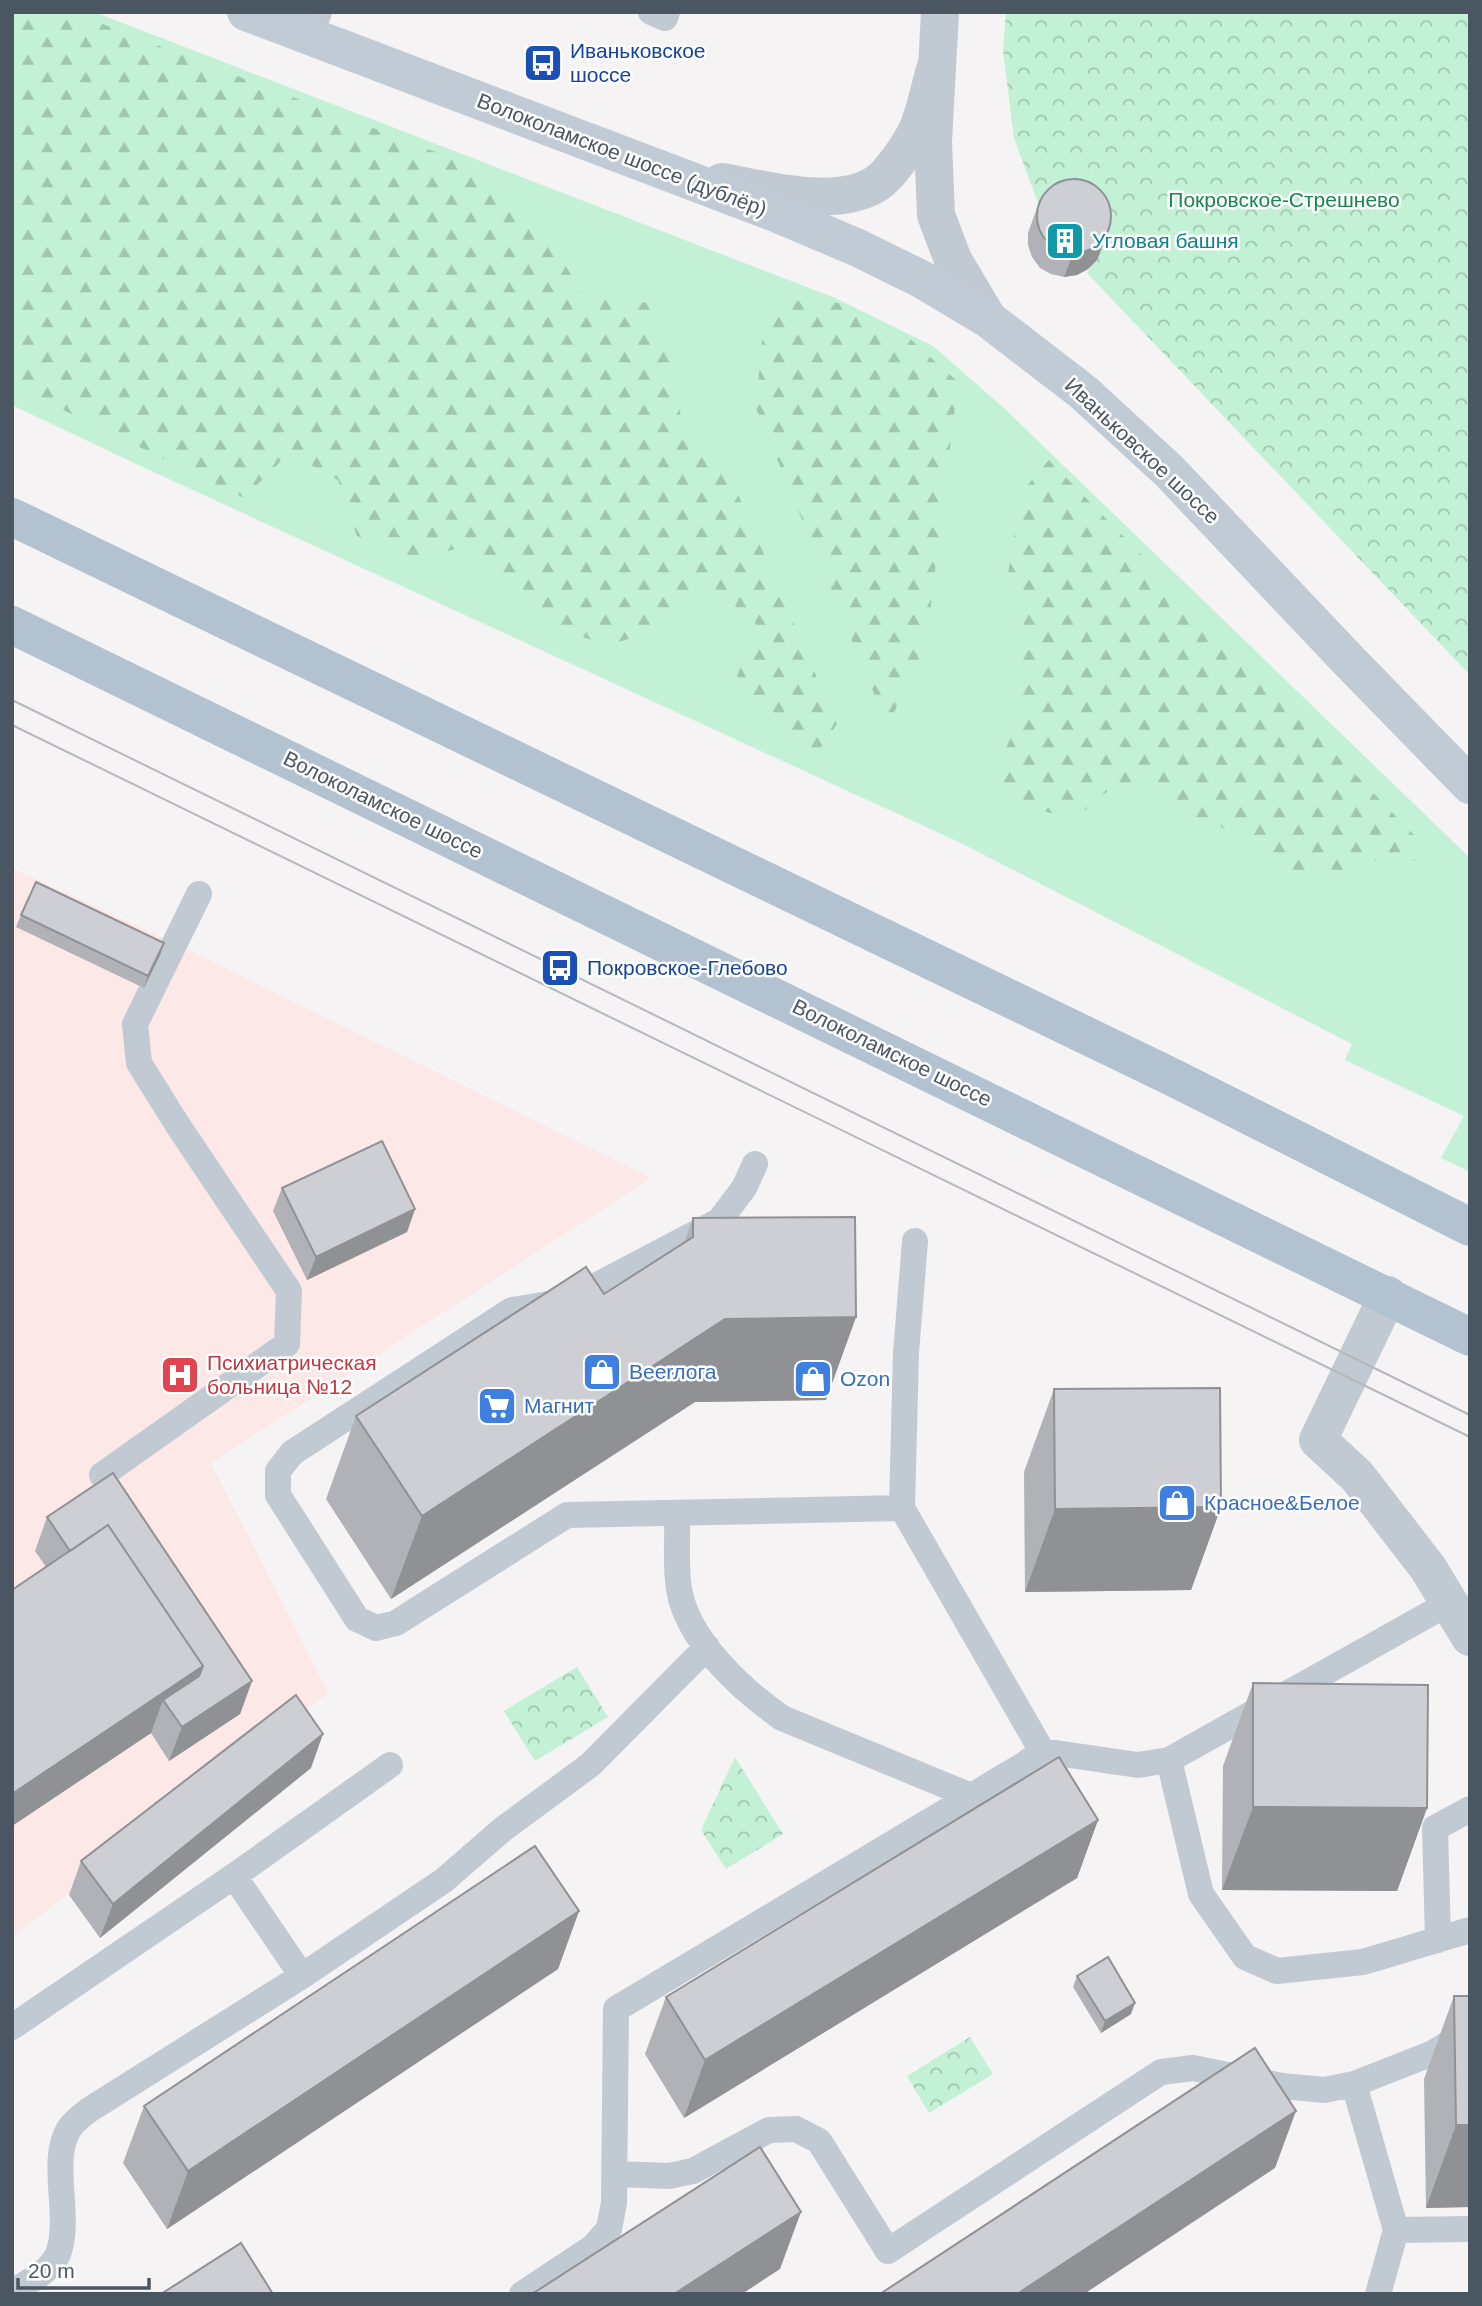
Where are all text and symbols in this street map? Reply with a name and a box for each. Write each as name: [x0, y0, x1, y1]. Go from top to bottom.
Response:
place label: Иваньковское шоссе: [570, 39, 706, 86]
bus stop icon: Иваньковское шоссе: [522, 42, 564, 84]
street label: Волоколамское шоссе (дублёр): [474, 89, 770, 221]
park label: Покровское-Стрешнево: [1168, 188, 1400, 211]
building icon: Угловая башня: [1044, 220, 1086, 262]
place label: Угловая башня: [1092, 229, 1239, 252]
street label: Иваньковское шоссе: [1060, 373, 1224, 528]
street label: Волоколамское шоссе: [280, 746, 487, 863]
bus stop icon: Покровское-Глебово: [539, 947, 581, 989]
place label: Покровское-Глебово: [587, 956, 788, 979]
street label: Волоколамское шоссе: [789, 994, 996, 1111]
place label: Психиатрическая больница №12: [207, 1351, 377, 1398]
shop icon: Beerлога: [581, 1351, 623, 1393]
hospital icon: Психиатрическая больница №12: [159, 1354, 201, 1396]
shop icon: Ozon: [792, 1358, 834, 1400]
place label: Beerлога: [629, 1360, 717, 1383]
place label: Ozon: [840, 1367, 890, 1390]
supermarket icon: Магнит: [476, 1385, 518, 1427]
place label: Магнит: [524, 1394, 594, 1417]
shop icon: Красное&Белое: [1156, 1482, 1198, 1524]
place label: Красное&Белое: [1204, 1491, 1360, 1514]
scale bar: [18, 2246, 149, 2290]
text: 20 m: [28, 2259, 75, 2282]

